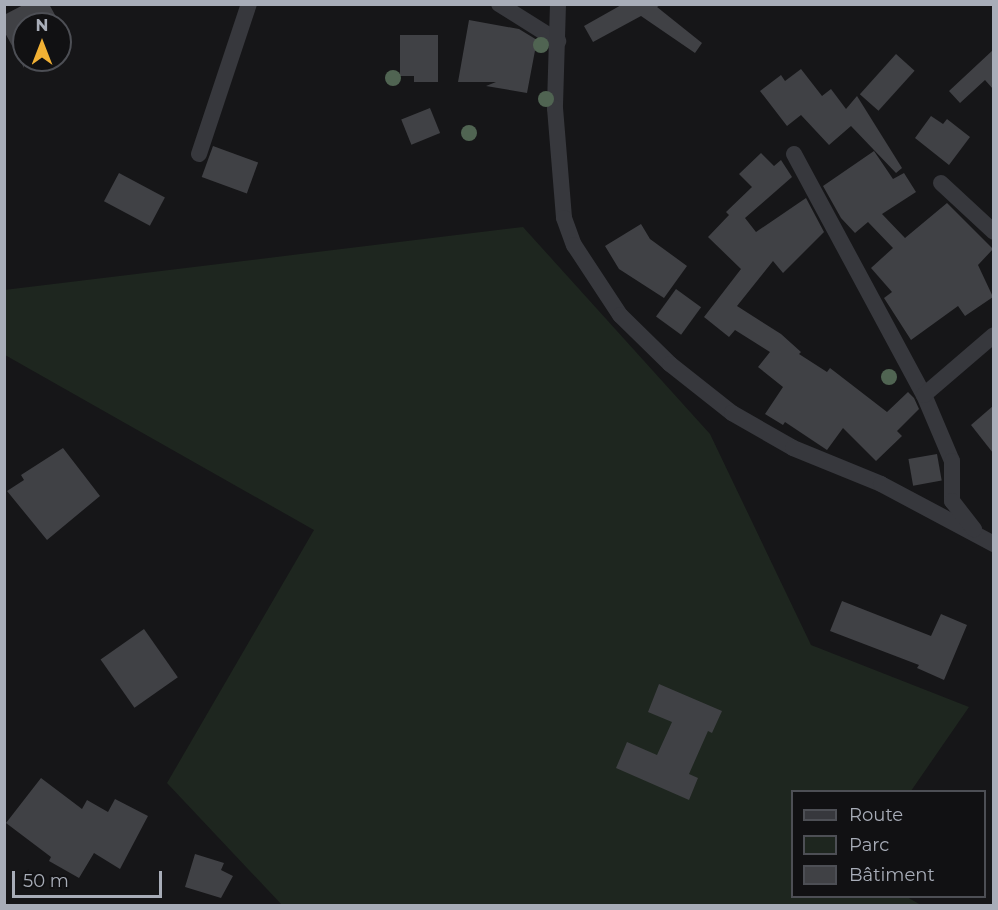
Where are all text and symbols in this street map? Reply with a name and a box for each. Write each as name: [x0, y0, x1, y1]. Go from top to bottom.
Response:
north arrow: [12, 12, 72, 72]
text: N: [36, 16, 48, 35]
legend: [791, 790, 986, 898]
text: Route: [849, 804, 903, 826]
text: Parc: [849, 834, 889, 856]
scale bar: [15, 859, 165, 897]
text: Bâtiment: [849, 864, 935, 886]
text: 50 m: [23, 870, 69, 892]

